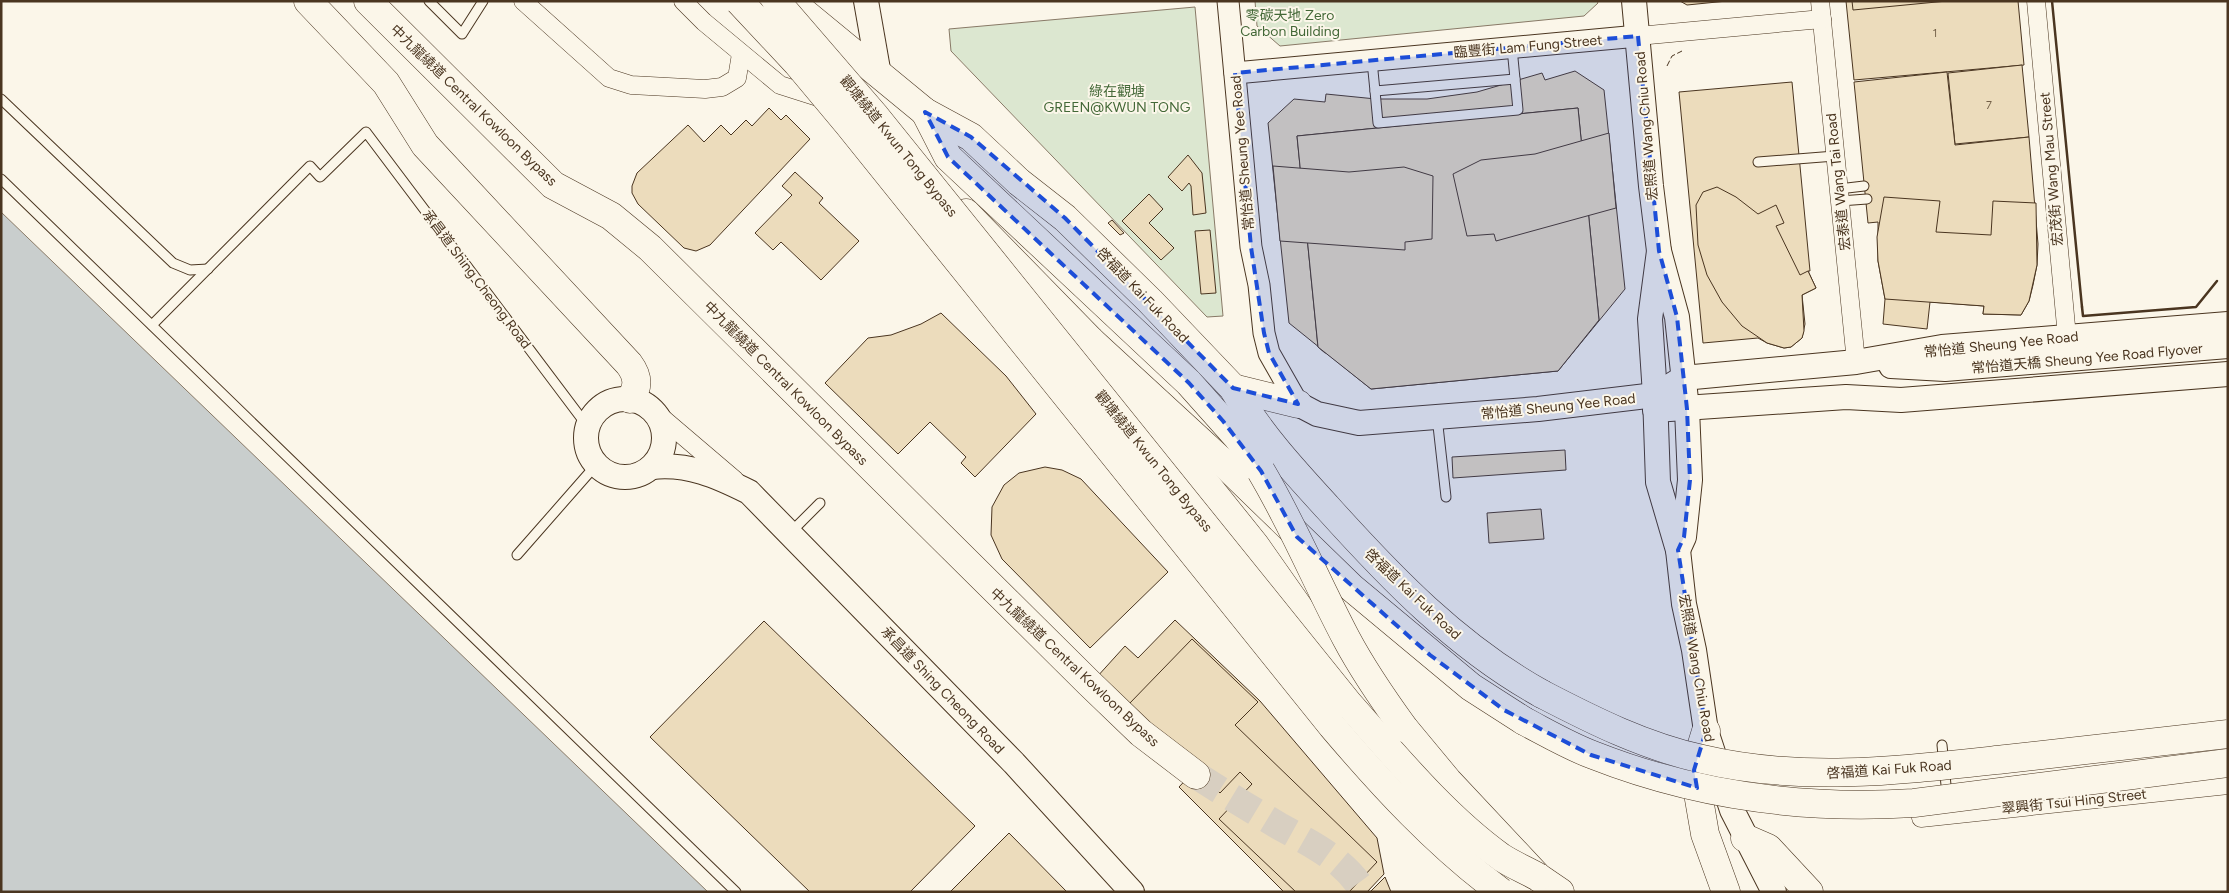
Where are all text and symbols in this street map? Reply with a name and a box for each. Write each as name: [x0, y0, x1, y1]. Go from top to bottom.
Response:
park label: 零碳天地 Zero Carbon Building: [1240, 7, 1340, 40]
street label: 中九龍繞道 Central Kowloon Bypass: [387, 21, 560, 190]
house number: 1: [1933, 27, 1937, 40]
street label: 臨豐街 Lam Fung Street: [1453, 32, 1603, 61]
street label: 宏照道 Wang Chiu Road: [1632, 51, 1661, 201]
street label: 觀塘繞道 Kwun Tong Bypass: [836, 72, 961, 220]
street label: 常怡道 Sheung Yee Road: [1227, 75, 1258, 231]
park label: 綠在觀塘 GREEN@KWUN TONG: [1044, 83, 1191, 116]
street label: 宏茂街 Wang Mau Street: [2036, 91, 2067, 247]
house number: 7: [1986, 99, 1992, 112]
street label: 宏泰道 Wang Tai Road: [1823, 112, 1854, 251]
street label: 承昌道 Shing Cheong Road: [419, 206, 535, 352]
street label: 啓福道 Kai Fuk Road: [1093, 244, 1192, 346]
street label: 中九龍繞道 Central Kowloon Bypass: [700, 298, 871, 469]
street label: 常怡道 Sheung Yee Road: [1923, 328, 2079, 361]
street label: 常怡道天橋 Sheung Yee Road Flyover: [1971, 340, 2204, 377]
street label: 觀塘繞道 Kwun Tong Bypass: [1091, 387, 1216, 535]
street label: 常怡道 Sheung Yee Road: [1480, 390, 1636, 423]
street label: 啓福道 Kai Fuk Road: [1361, 545, 1464, 643]
street label: 中九龍繞道 Central Kowloon Bypass: [987, 584, 1163, 750]
street label: 宏照道 Wang Chiu Road: [1675, 593, 1718, 743]
street label: 承昌道 Shing Cheong Road: [877, 623, 1008, 757]
street label: 啓福道 Kai Fuk Road: [1826, 757, 1952, 782]
street label: 翠興街 Tsui Hing Street: [2001, 785, 2148, 818]

